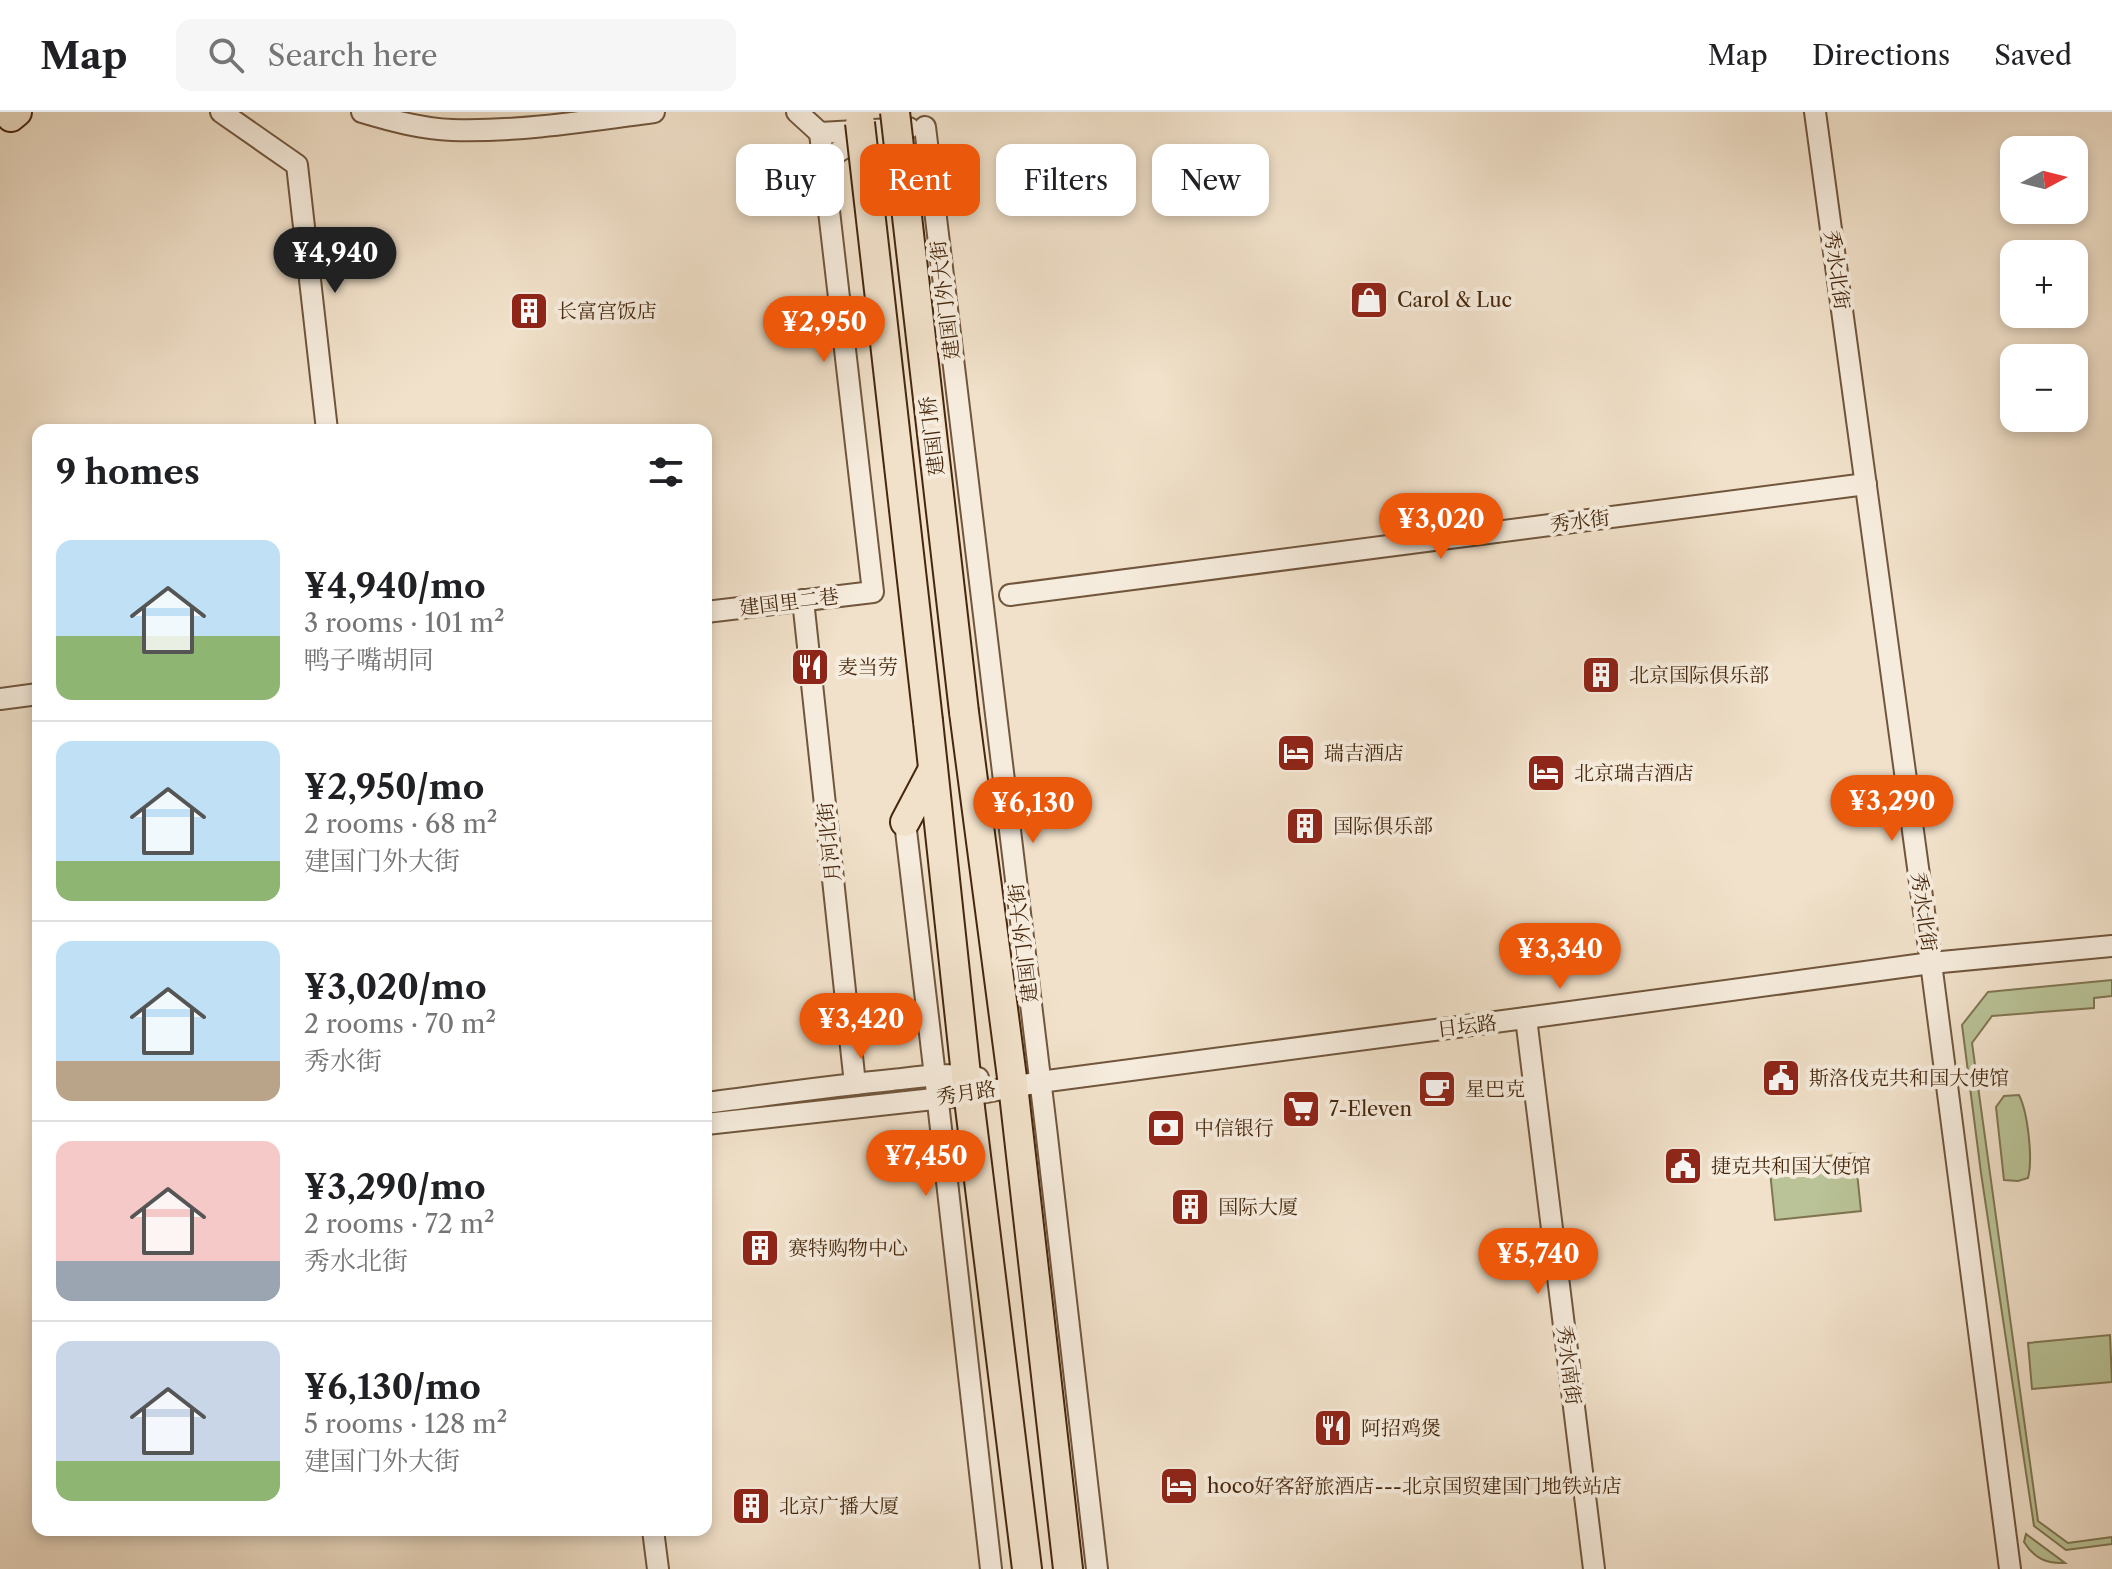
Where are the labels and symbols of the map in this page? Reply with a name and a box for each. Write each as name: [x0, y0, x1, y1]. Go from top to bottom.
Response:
north arrow: [2000, 136, 2088, 224]
pin: ¥4,940: [270, 227, 400, 295]
street label: 秀水北街: [1820, 229, 1854, 311]
street label: 建国门外大街: [926, 239, 964, 361]
shop icon: Carol & Luc: [1348, 279, 1390, 321]
place label: Carol & Luc: [1397, 288, 1512, 312]
building icon: 长富宫饭店: [508, 290, 550, 332]
pin: ¥2,950: [759, 296, 889, 364]
place label: 长富宫饭店: [557, 299, 657, 323]
street label: 建国门桥: [915, 395, 949, 477]
pin: ¥3,020: [1376, 493, 1506, 561]
street label: 秀水街: [1549, 505, 1611, 537]
street label: 建国里二巷: [738, 584, 840, 620]
restaurant icon: 麦当劳: [789, 646, 831, 688]
building icon: 北京国际俱乐部: [1580, 654, 1622, 696]
place label: 麦当劳: [838, 655, 898, 679]
place label: 北京国际俱乐部: [1629, 663, 1769, 687]
hotel icon: 瑞吉酒店: [1275, 732, 1317, 774]
place label: 瑞吉酒店: [1324, 741, 1404, 765]
hotel icon: 北京瑞吉酒店: [1525, 752, 1567, 794]
place label: 北京瑞吉酒店: [1574, 761, 1694, 785]
pin: ¥3,290: [1827, 775, 1957, 843]
pin: ¥6,130: [968, 777, 1098, 845]
street label: 月河北街: [813, 801, 845, 883]
building icon: 国际俱乐部: [1284, 805, 1326, 847]
place label: 国际俱乐部: [1333, 814, 1433, 838]
street label: 秀水北街: [1907, 871, 1941, 953]
street label: 建国门外大街: [1004, 882, 1042, 1004]
pin: ¥3,340: [1495, 923, 1625, 991]
pin: ¥3,420: [796, 993, 926, 1061]
street label: 日坛路: [1436, 1010, 1498, 1042]
public building icon: 斯洛伐克共和国大使馆: [1760, 1057, 1802, 1099]
place label: 斯洛伐克共和国大使馆: [1809, 1066, 2009, 1090]
cafe icon: 星巴克: [1416, 1068, 1458, 1110]
street label: 秀月路: [934, 1076, 998, 1110]
place label: 星巴克: [1465, 1077, 1525, 1101]
supermarket icon: 7-Eleven: [1280, 1088, 1322, 1130]
place label: 7-Eleven: [1329, 1097, 1412, 1121]
bank icon: 中信银行: [1145, 1107, 1187, 1149]
place label: 中信银行: [1194, 1116, 1274, 1140]
pin: ¥7,450: [861, 1130, 991, 1198]
public building icon: 捷克共和国大使馆: [1662, 1145, 1704, 1187]
place label: 捷克共和国大使馆: [1711, 1154, 1871, 1178]
building icon: 国际大厦: [1169, 1186, 1211, 1228]
place label: 国际大厦: [1218, 1195, 1298, 1219]
building icon: 赛特购物中心: [739, 1227, 781, 1269]
pin: ¥5,740: [1473, 1228, 1603, 1296]
place label: 赛特购物中心: [788, 1236, 908, 1260]
street label: 秀水南街: [1552, 1324, 1586, 1406]
restaurant icon: 阿招鸡煲: [1312, 1407, 1354, 1449]
place label: 阿招鸡煲: [1361, 1416, 1441, 1440]
hotel icon: hoco好客舒旅酒店---北京国贸建国门地铁站店: [1158, 1465, 1200, 1507]
place label: hoco好客舒旅酒店---北京国贸建国门地铁站店: [1207, 1474, 1622, 1498]
building icon: 北京广播大厦: [730, 1485, 772, 1527]
place label: 北京广播大厦: [779, 1494, 899, 1518]

